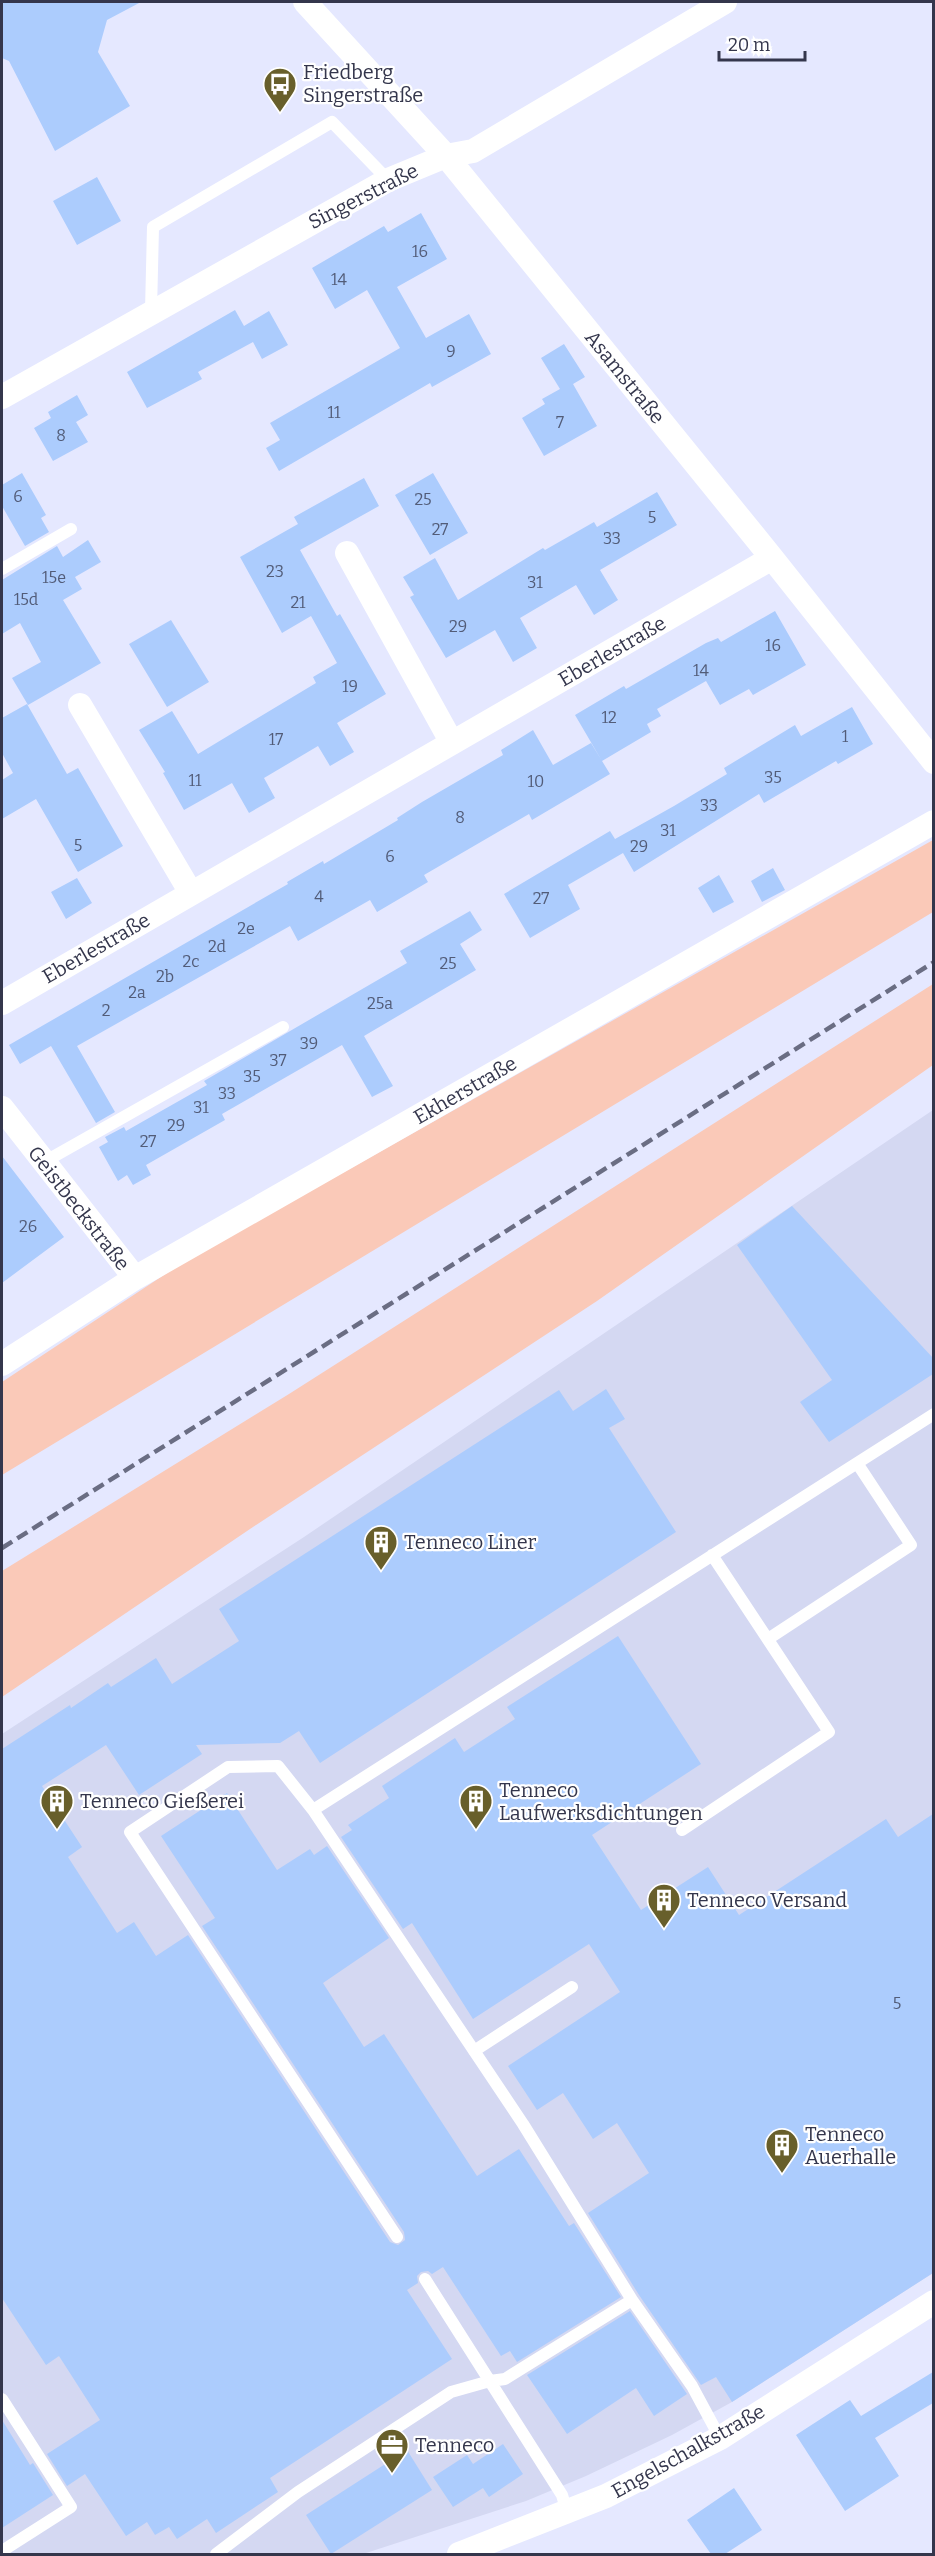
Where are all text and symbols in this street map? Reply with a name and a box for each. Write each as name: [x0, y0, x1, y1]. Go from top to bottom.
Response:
scale bar: [719, 24, 804, 62]
text: 20 m: [728, 34, 770, 56]
place label: Friedberg Singerstraße: [303, 60, 423, 107]
bus stop icon: Friedberg Singerstraße: [262, 66, 298, 113]
street label: Singerstraße: [304, 158, 422, 234]
house number: 16: [412, 242, 428, 261]
house number: 14: [331, 270, 348, 289]
street label: Asamstraße: [580, 325, 670, 429]
house number: 9: [446, 342, 456, 361]
house number: 11: [328, 403, 341, 422]
house number: 7: [556, 413, 564, 432]
house number: 8: [56, 426, 66, 445]
house number: 6: [13, 487, 23, 506]
house number: 25: [414, 490, 432, 509]
house number: 5: [648, 508, 656, 527]
house number: 27: [432, 520, 448, 539]
house number: 33: [603, 529, 621, 548]
house number: 23: [266, 562, 284, 581]
house number: 15e: [42, 568, 66, 587]
house number: 31: [527, 573, 543, 592]
house number: 15d: [14, 590, 39, 609]
house number: 21: [290, 593, 306, 612]
street label: Eberlestraße: [554, 611, 670, 691]
house number: 29: [449, 617, 467, 636]
house number: 16: [765, 636, 781, 655]
house number: 14: [693, 661, 710, 680]
house number: 19: [342, 677, 358, 696]
house number: 12: [601, 708, 617, 727]
house number: 1: [842, 727, 849, 746]
house number: 17: [269, 730, 283, 749]
house number: 35: [764, 768, 782, 787]
house number: 11: [189, 771, 202, 790]
house number: 10: [528, 772, 544, 791]
house number: 33: [700, 796, 718, 815]
house number: 8: [455, 808, 465, 827]
house number: 31: [660, 821, 676, 840]
house number: 5: [74, 836, 82, 855]
house number: 29: [630, 837, 648, 856]
house number: 6: [385, 847, 395, 866]
house number: 4: [314, 887, 324, 906]
house number: 27: [533, 889, 549, 908]
street label: Eberlestraße: [38, 908, 154, 988]
house number: 2e: [237, 919, 255, 938]
house number: 2d: [208, 937, 227, 956]
house number: 2c: [183, 952, 199, 971]
house number: 25: [439, 954, 457, 973]
house number: 2b: [156, 967, 174, 986]
house number: 2a: [128, 983, 146, 1002]
house number: 25a: [367, 994, 393, 1013]
house number: 2: [102, 1001, 110, 1020]
house number: 39: [300, 1034, 318, 1053]
house number: 37: [269, 1051, 287, 1070]
street label: Ekherstraße: [409, 1051, 521, 1129]
house number: 35: [243, 1067, 261, 1086]
house number: 33: [218, 1084, 236, 1103]
house number: 31: [193, 1098, 209, 1117]
house number: 29: [167, 1116, 185, 1135]
house number: 27: [140, 1132, 156, 1151]
street label: Geistbeckstraße: [23, 1141, 135, 1275]
house number: 26: [19, 1217, 37, 1236]
building icon: Tenneco Liner: [363, 1524, 399, 1571]
place label: Tenneco Liner: [404, 1530, 537, 1554]
place label: Tenneco Laufwerksdichtungen: [499, 1778, 703, 1825]
building icon: Tenneco Gießerei: [39, 1783, 75, 1830]
building icon: Tenneco Laufwerksdichtungen: [458, 1783, 494, 1830]
place label: Tenneco Gießerei: [80, 1789, 244, 1813]
building icon: Tenneco Versand: [646, 1882, 682, 1929]
place label: Tenneco Versand: [687, 1888, 847, 1912]
house number: 5: [893, 1994, 901, 2013]
place label: Tenneco Auerhalle: [805, 2122, 896, 2169]
building icon: Tenneco Auerhalle: [764, 2127, 800, 2174]
street label: Engelschalkstraße: [607, 2399, 769, 2503]
office icon: Tenneco: [374, 2427, 410, 2474]
place label: Tenneco: [415, 2433, 494, 2457]

